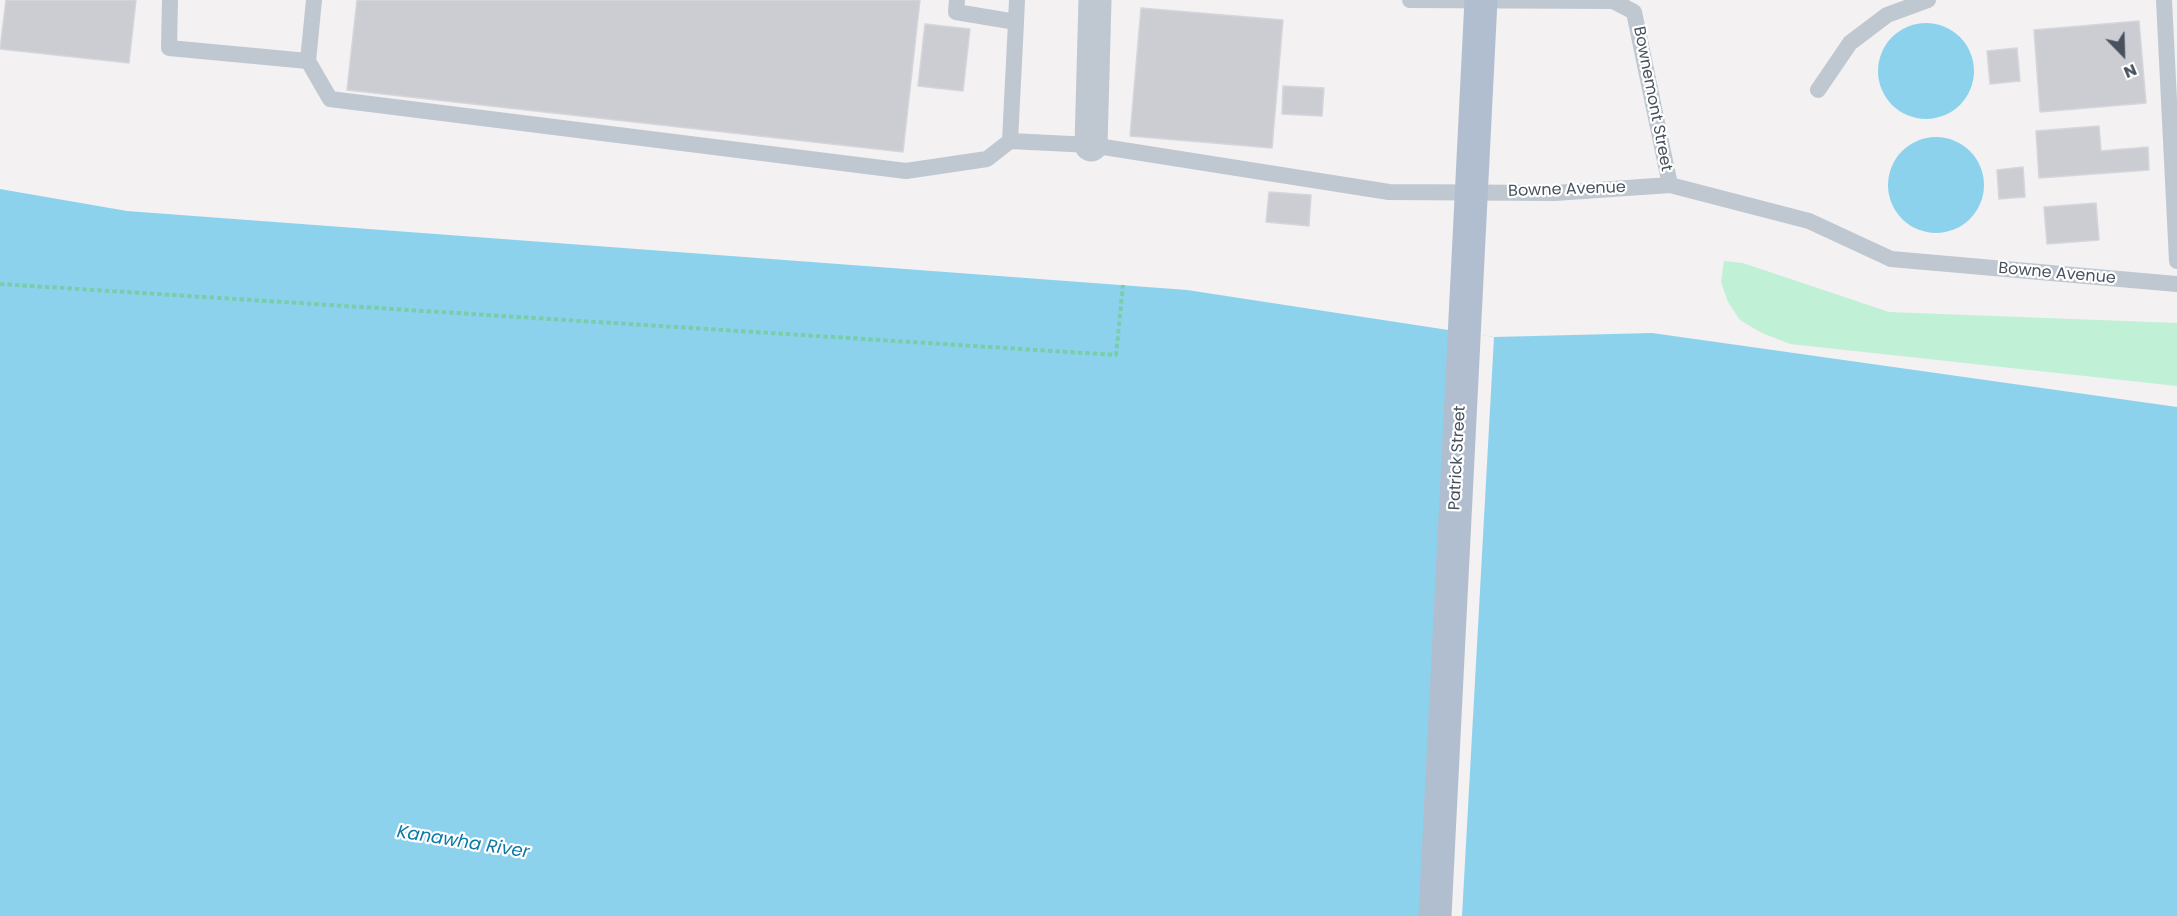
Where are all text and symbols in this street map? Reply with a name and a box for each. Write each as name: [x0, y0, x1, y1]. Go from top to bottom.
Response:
north arrow: [2093, 24, 2153, 84]
street label: Bownemont Street: [1629, 25, 1675, 173]
text: N: [2120, 58, 2140, 84]
street label: Bowne Avenue: [1508, 178, 1626, 202]
street label: Bowne Avenue: [1998, 259, 2116, 289]
street label: Patrick Street: [1446, 405, 1470, 511]
water label: Kanawha River: [395, 822, 531, 864]

